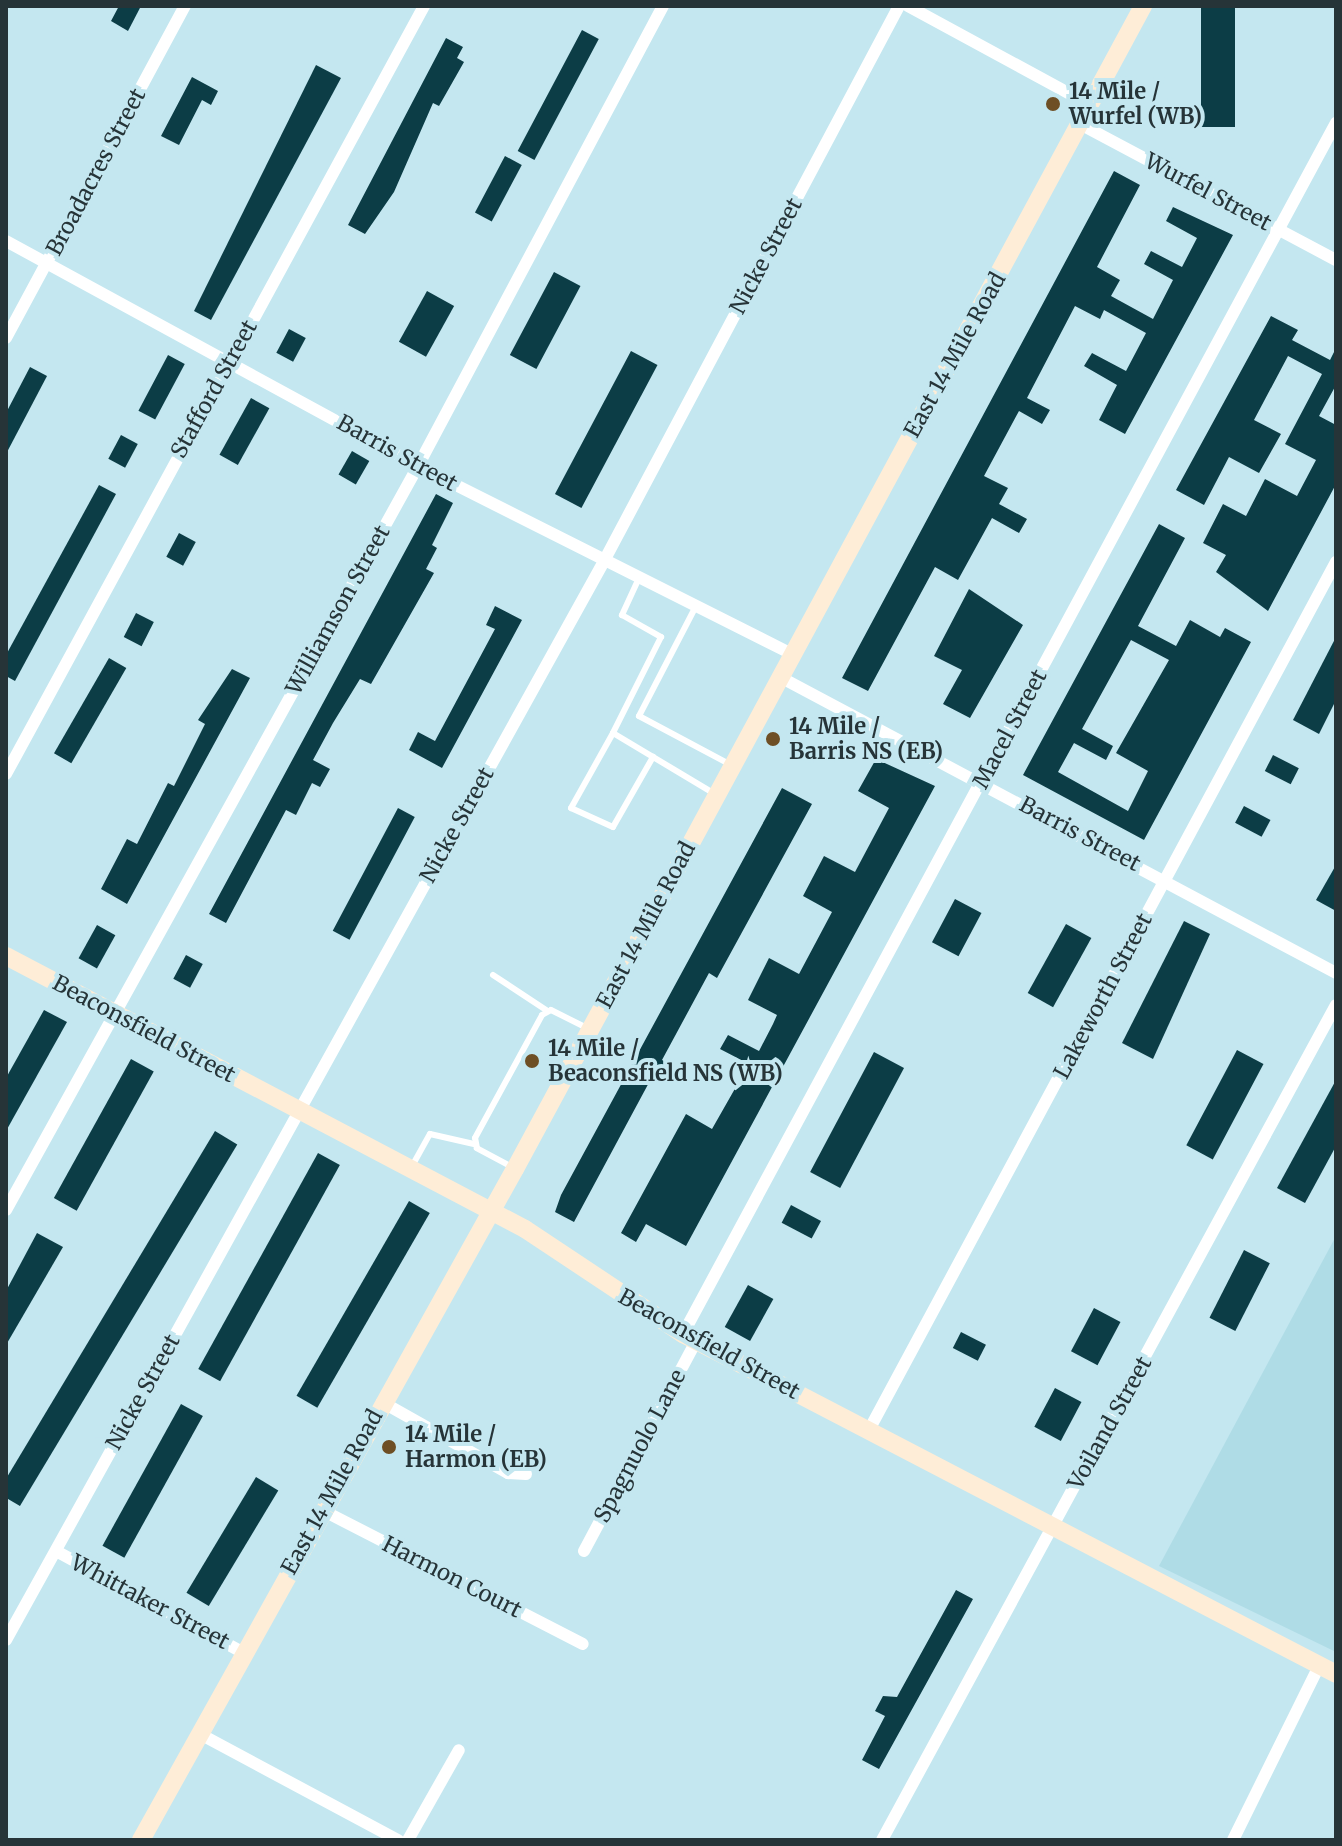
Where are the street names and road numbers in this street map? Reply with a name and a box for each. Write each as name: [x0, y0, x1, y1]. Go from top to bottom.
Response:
street label: Broadacres Street: [41, 84, 151, 260]
street label: Wurfel Street: [1140, 148, 1276, 236]
street label: Nicke Street: [724, 193, 808, 319]
street label: East 14 Mile Road: [899, 268, 1011, 442]
street label: Stafford Street: [165, 316, 263, 462]
street label: Barris Street: [332, 409, 462, 497]
street label: Williamson Street: [280, 521, 396, 699]
street label: Macel Street: [968, 665, 1052, 793]
street label: Nicke Street: [414, 763, 500, 887]
street label: Barris Street: [1015, 791, 1145, 877]
street label: East 14 Mile Road: [591, 837, 701, 1013]
street label: Lakeworth Street: [1048, 909, 1158, 1083]
street label: Beaconsfield Street: [48, 970, 240, 1088]
street label: Beaconsfield Street: [614, 1283, 804, 1405]
street label: Nicke Street: [100, 1330, 186, 1454]
street label: Voiland Street: [1063, 1352, 1157, 1494]
street label: Spagnuolo Lane: [589, 1365, 691, 1527]
street label: East 14 Mile Road: [276, 1405, 388, 1579]
street label: Harmon Court: [378, 1531, 526, 1623]
street label: Whittaker Street: [66, 1549, 234, 1655]

